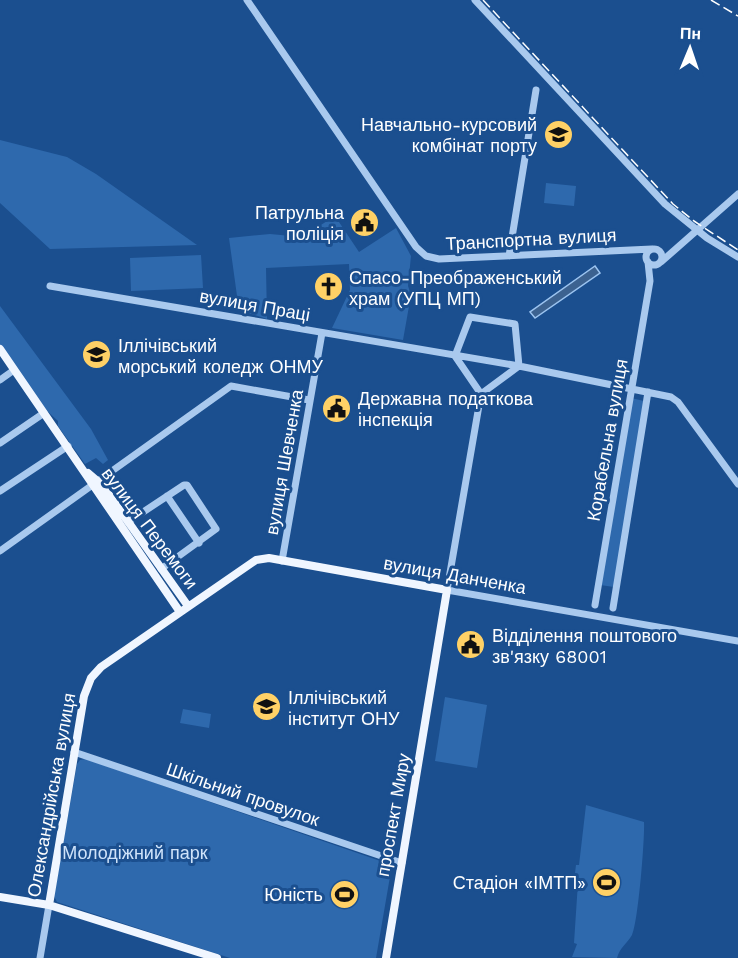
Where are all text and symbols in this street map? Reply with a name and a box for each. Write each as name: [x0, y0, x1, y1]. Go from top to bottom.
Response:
north arrow: [660, 18, 720, 78]
text: Пн: [680, 24, 701, 43]
place label: Навчально-курсовий комбінат порту: [361, 114, 537, 156]
school or university icon: Навчально-курсовий комбінат порту: [542, 118, 574, 150]
place label: Патрульна поліція: [255, 202, 345, 244]
public building icon: Патрульна поліція: [349, 206, 381, 238]
street label: Транспортна вулиця: [445, 224, 617, 254]
place label: Спасо-Преображенський храм (УПЦ МП): [349, 267, 562, 309]
church icon: Спасо-Преображенський храм (УПЦ МП): [312, 271, 344, 303]
street label: вулиця Праці: [198, 285, 312, 325]
place label: Іллічівський морський коледж ОНМУ: [118, 335, 323, 377]
school or university icon: Іллічівський морський коледж ОНМУ: [81, 339, 113, 371]
street label: Корабельна вулиця: [582, 357, 632, 523]
street label: вулиця Шевченка: [261, 387, 307, 536]
place label: Державна податкова інспекція: [358, 388, 534, 430]
public building icon: Державна податкова інспекція: [321, 392, 353, 424]
street label: вулиця Перемоги: [98, 463, 202, 593]
street label: вулиця Данченка: [382, 552, 529, 598]
place label: Відділення поштового зв'язку 68001: [492, 625, 677, 667]
public building icon: Відділення поштового зв'язку 68001: [455, 629, 487, 661]
place label: Іллічівський інститут ОНУ: [288, 687, 400, 729]
street label: Олександрійська вулиця: [23, 691, 79, 899]
school or university icon: Іллічівський інститут ОНУ: [251, 691, 283, 723]
street label: проспект Миру: [372, 752, 414, 878]
street label: Шкільний провулок: [164, 758, 322, 830]
park label: Молодіжний парк: [62, 842, 208, 863]
sports icon: Стадіон «ІМТП»: [591, 866, 623, 898]
place label: Стадіон «ІМТП»: [453, 872, 586, 893]
sports icon: Юність: [328, 878, 360, 910]
place label: Юність: [264, 884, 323, 905]

